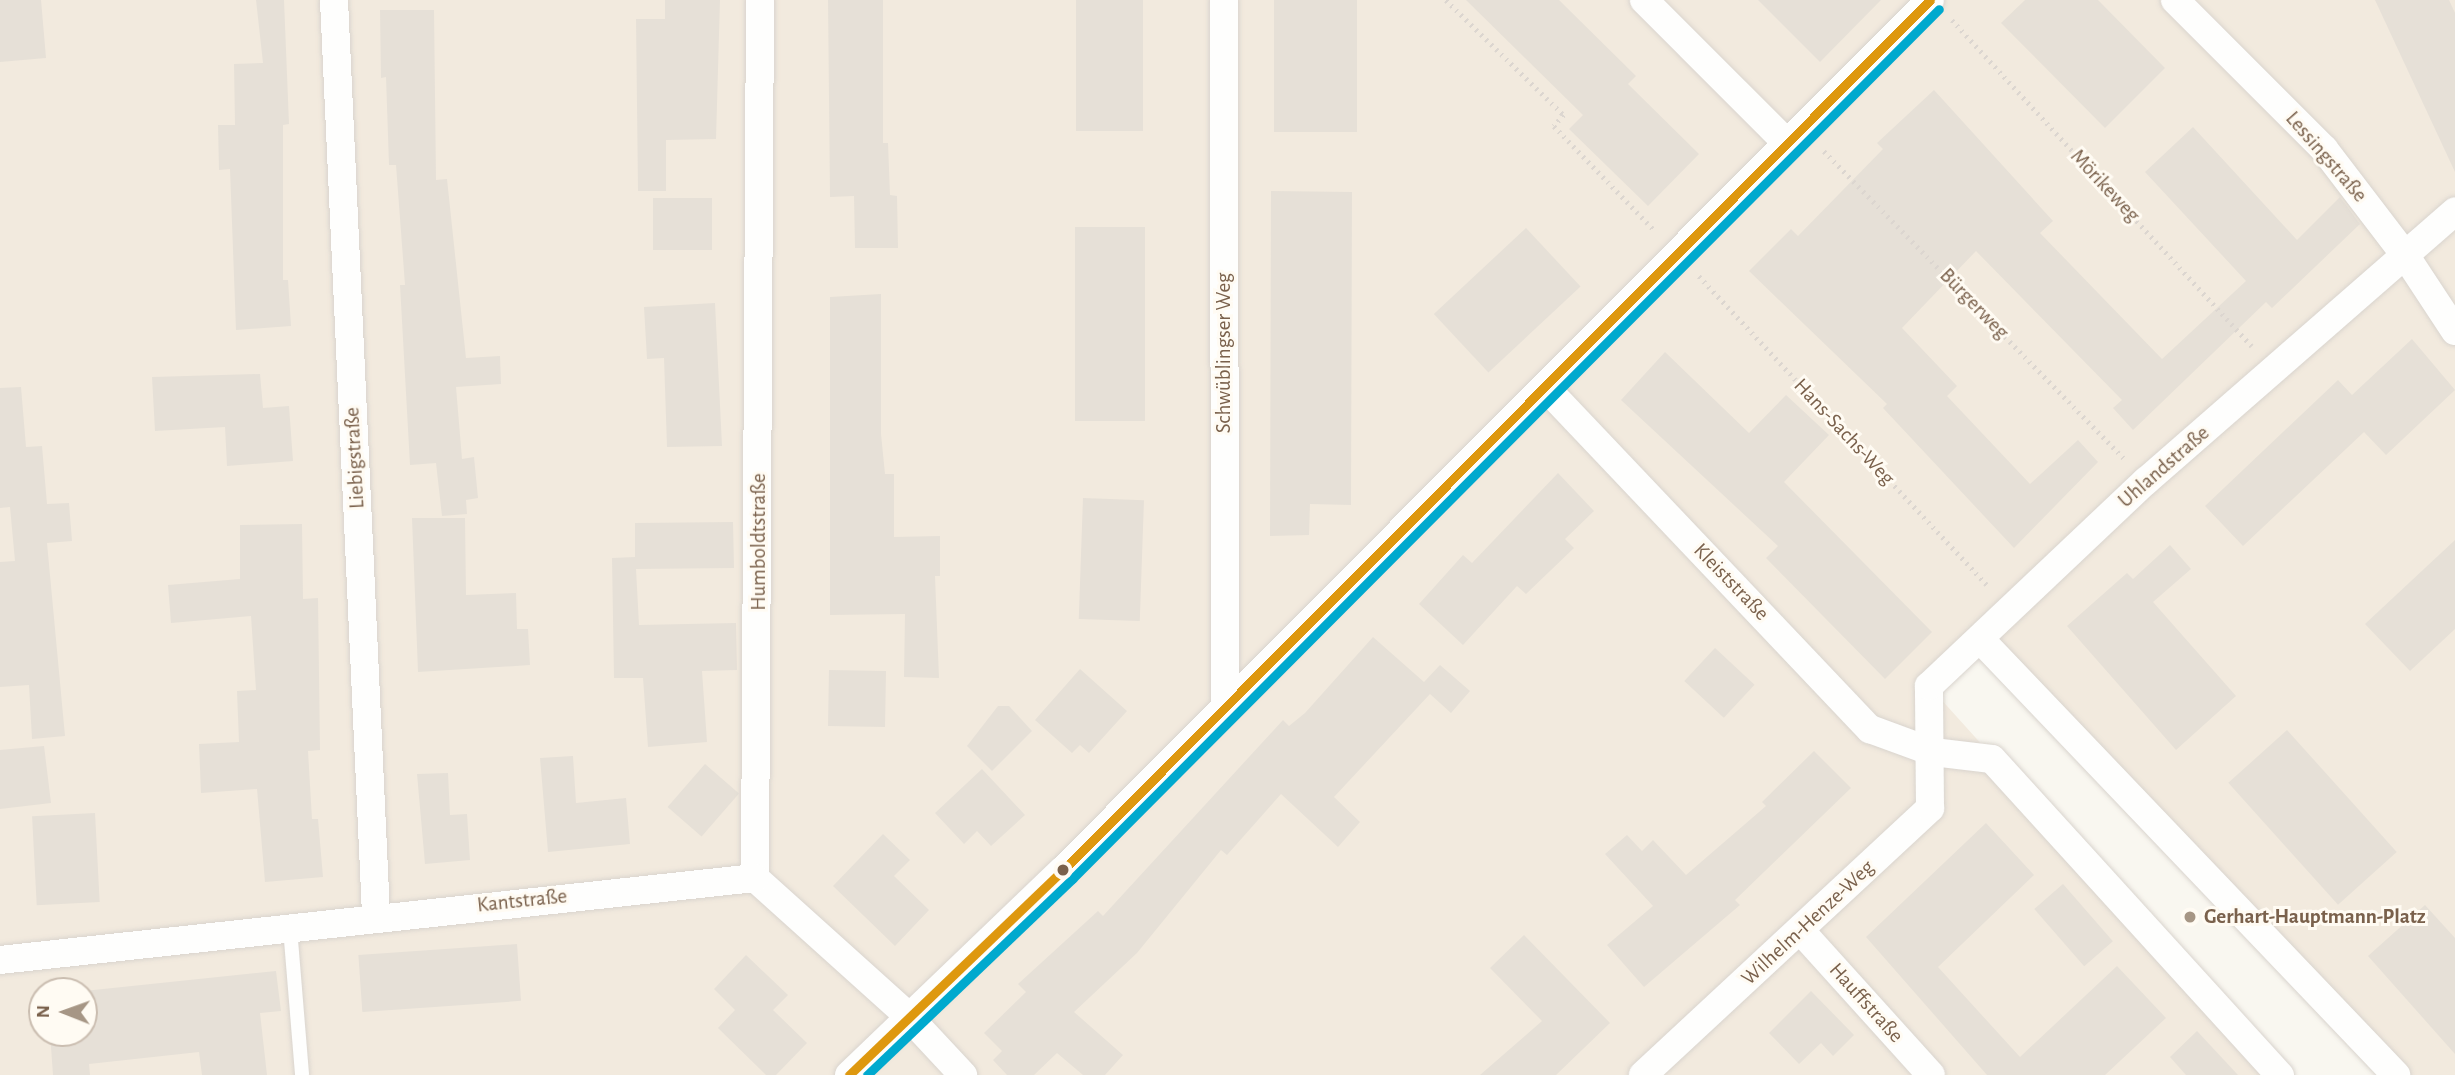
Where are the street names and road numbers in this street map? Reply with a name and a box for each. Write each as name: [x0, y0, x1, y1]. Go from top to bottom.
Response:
street label: Lessingstraße: [2280, 107, 2372, 207]
street label: Mörikeweg: [2065, 144, 2145, 228]
street label: Bürgerweg: [1934, 263, 2014, 345]
street label: Schwüblingser Weg: [1211, 273, 1237, 433]
street label: Hans-Sachs-Weg: [1788, 373, 1900, 491]
street label: Liebigstraße: [340, 407, 370, 509]
street label: Uhlandstraße: [2113, 421, 2215, 513]
street label: Humboldtstraße: [746, 473, 772, 611]
street label: Kleiststraße: [1688, 538, 1774, 626]
street label: Wilhelm-Henze-Weg: [1736, 855, 1880, 991]
street label: Kantstraße: [476, 884, 568, 918]
street label: Hauffstraße: [1824, 958, 1908, 1048]

